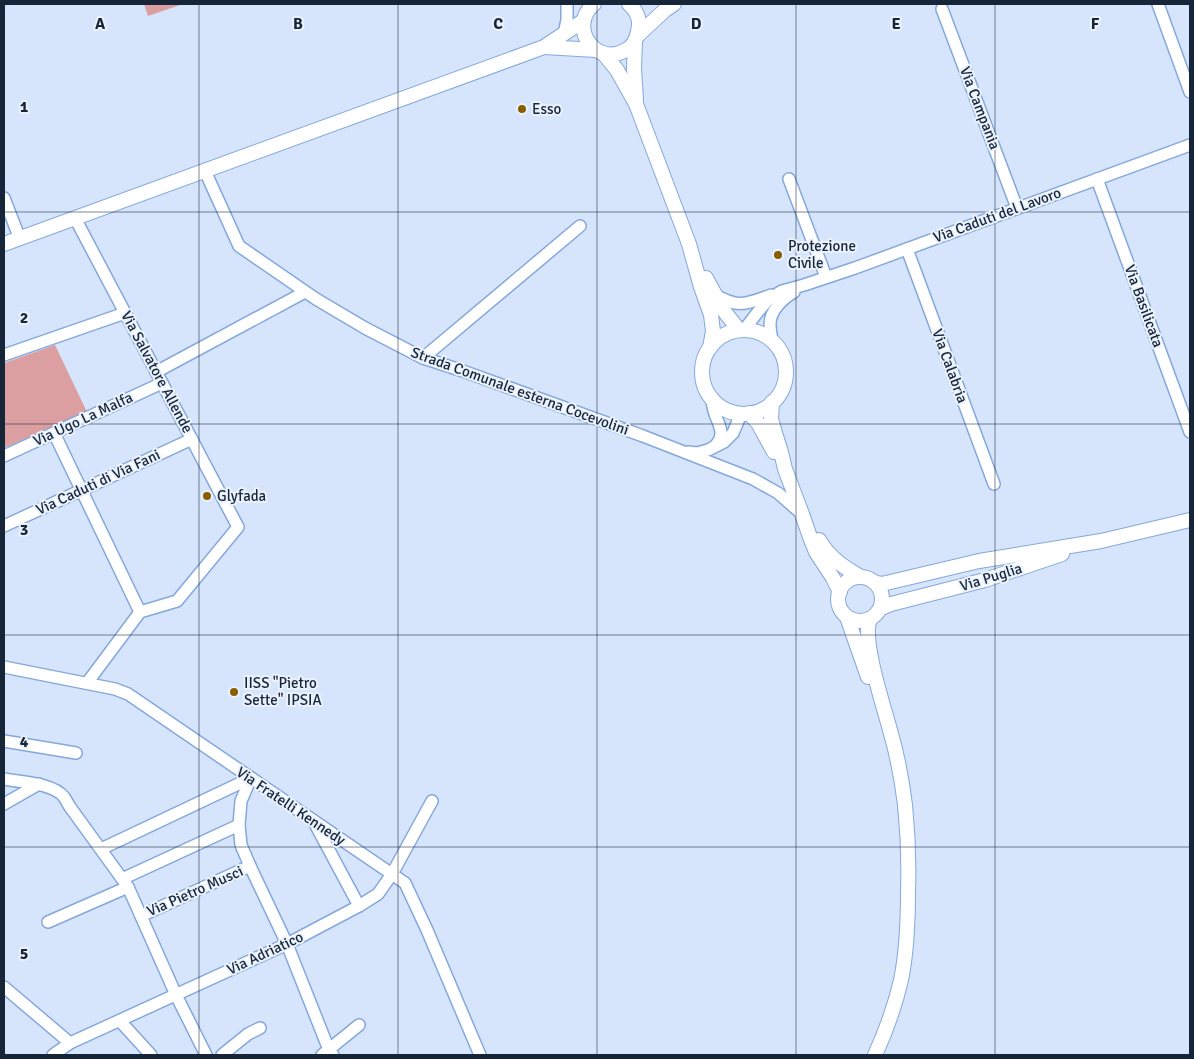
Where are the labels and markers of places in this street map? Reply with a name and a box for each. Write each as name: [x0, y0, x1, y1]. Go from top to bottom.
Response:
place label: Esso: [532, 100, 562, 118]
marker: Esso: [516, 103, 528, 115]
place label: Protezione Civile: [788, 237, 856, 272]
marker: Protezione Civile: [772, 249, 784, 261]
place label: Glyfada: [217, 487, 266, 505]
marker: Glyfada: [201, 490, 213, 502]
place label: IISS "Pietro Sette" IPSIA: [244, 674, 322, 709]
marker: IISS "Pietro Sette" IPSIA: [228, 686, 240, 698]

